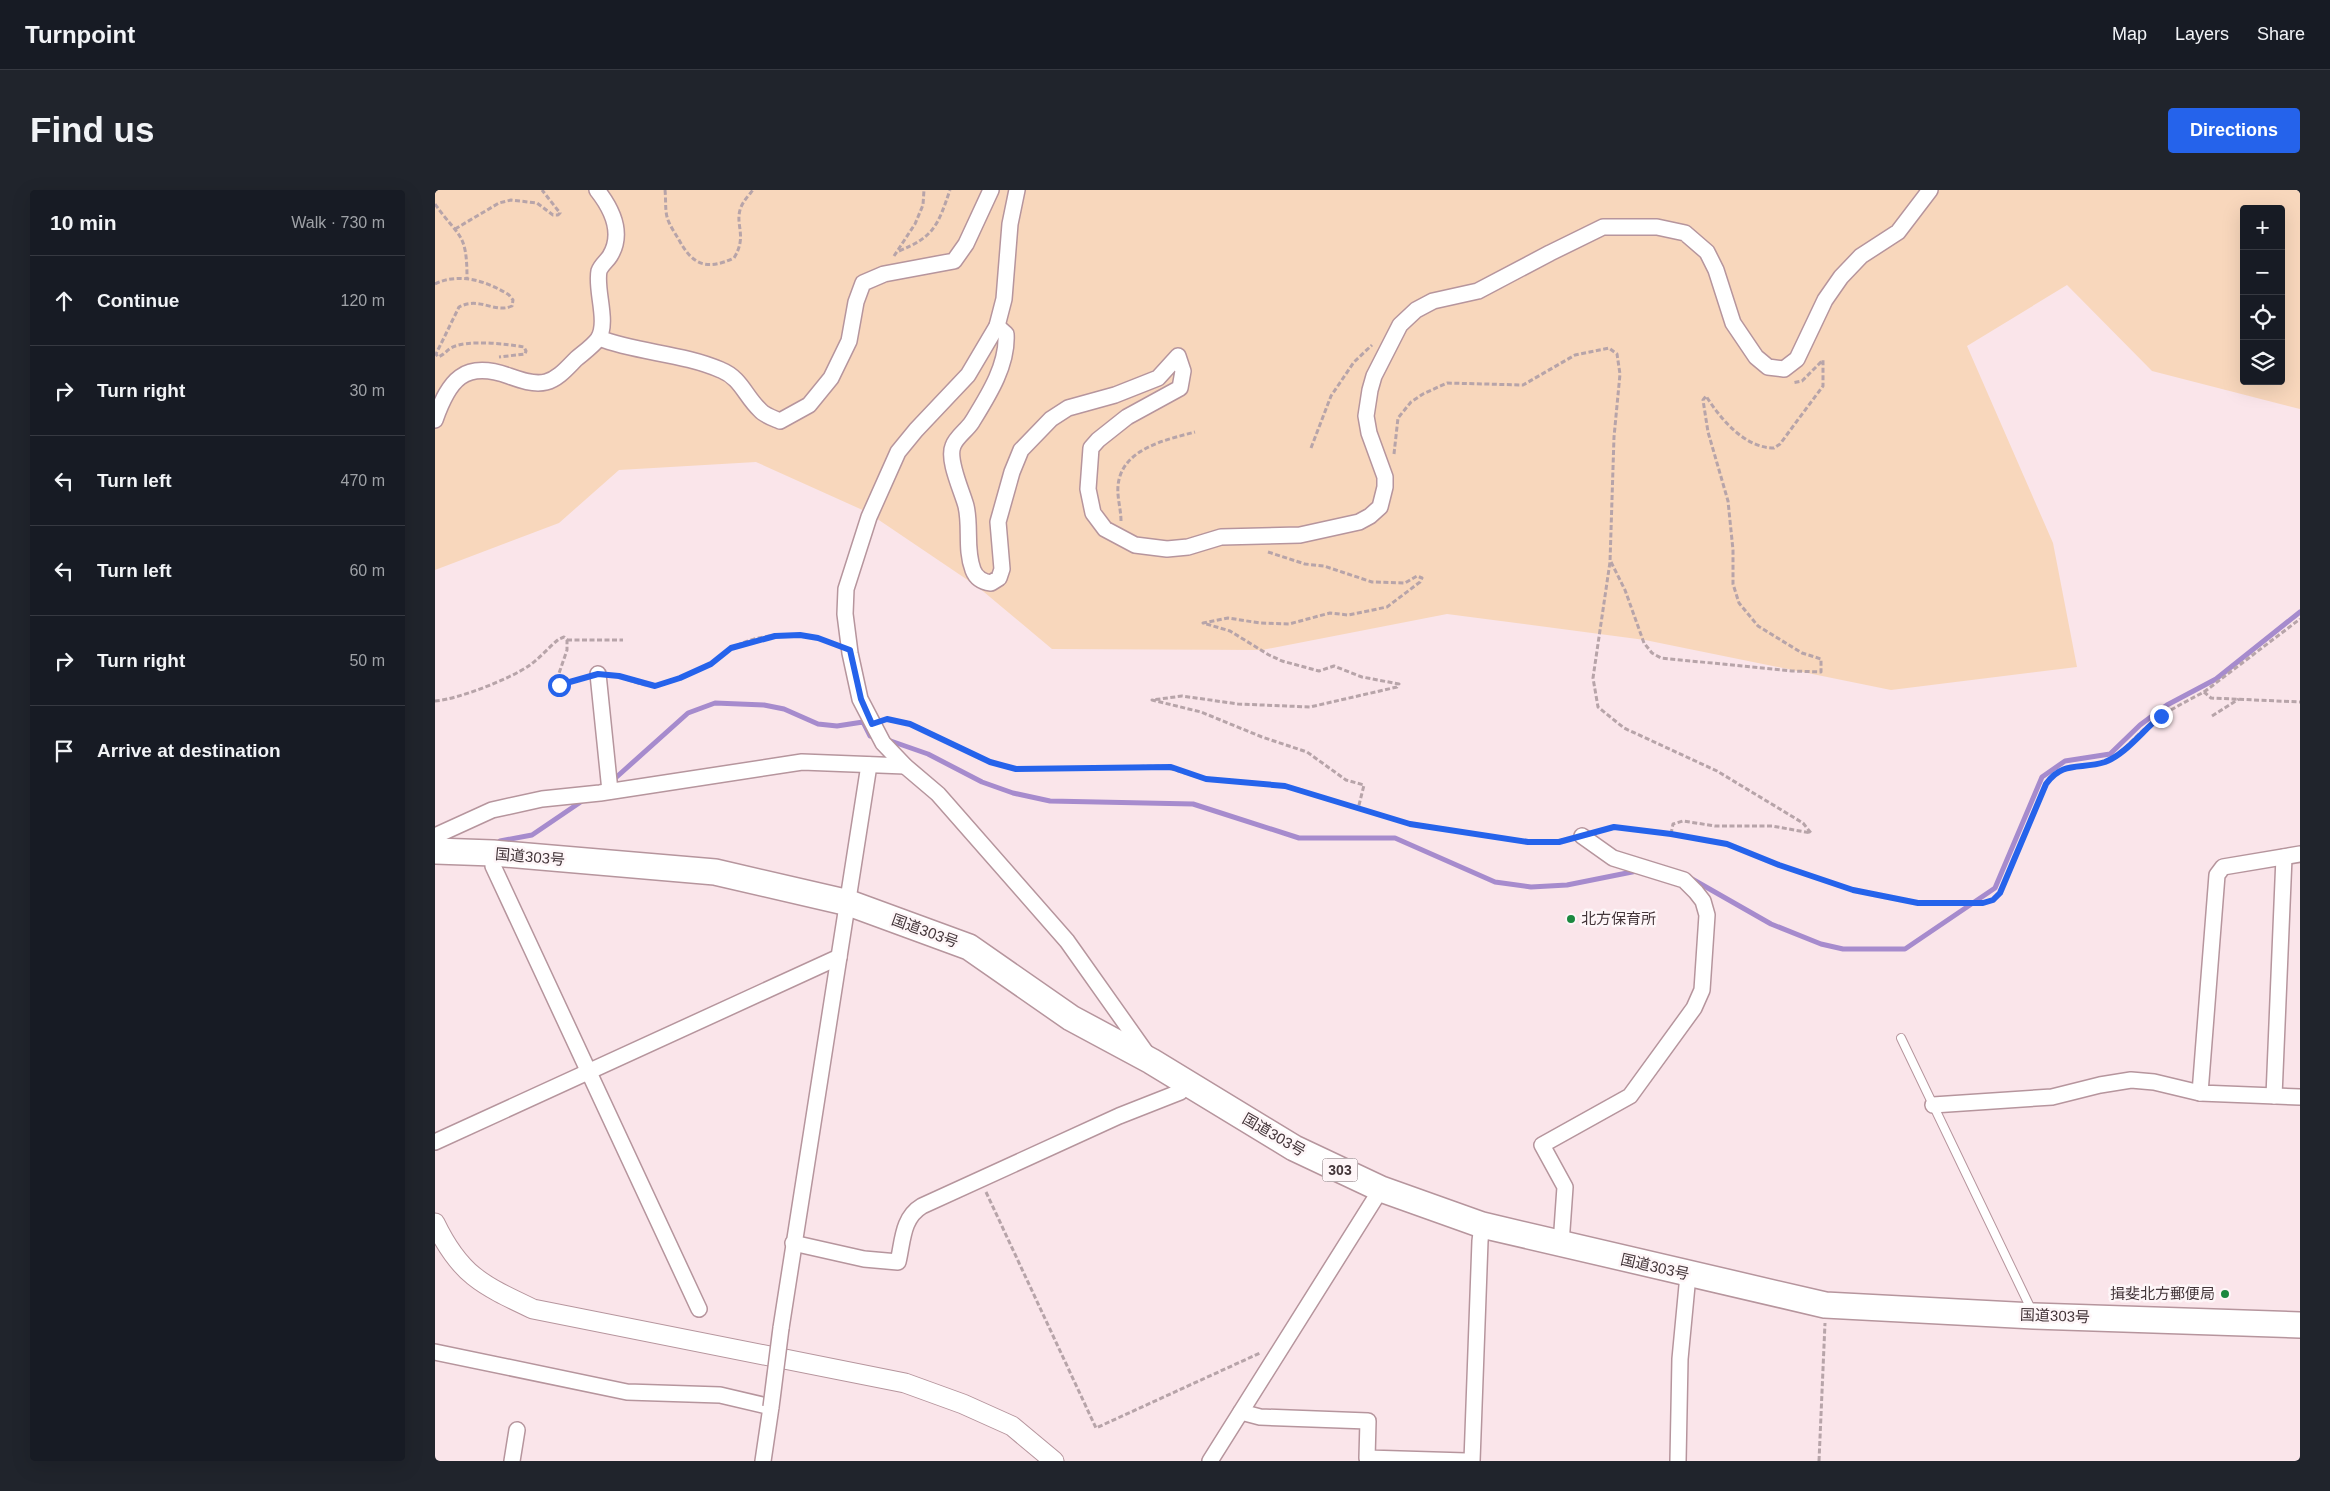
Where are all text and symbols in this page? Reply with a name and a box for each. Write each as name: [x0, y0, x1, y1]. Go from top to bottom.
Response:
text: Turnpoint: [25, 21, 135, 48]
text: Map: [2112, 24, 2147, 44]
text: Layers: [2175, 24, 2229, 44]
text: Share: [2257, 24, 2305, 44]
button: Directions: [2168, 108, 2300, 153]
text: Find us: [30, 110, 154, 149]
map controls: [2240, 205, 2285, 385]
button: +: [2240, 205, 2285, 250]
text: 10 min: [50, 211, 117, 234]
text: Walk · 730 m: [291, 214, 385, 231]
button: −: [2240, 250, 2285, 295]
icon: ahead: [50, 287, 78, 315]
text: Continue: [97, 290, 179, 311]
text: 120 m: [341, 292, 385, 309]
button: locate: [2240, 295, 2285, 340]
button: layers: [2240, 340, 2285, 385]
icon: right: [50, 377, 78, 405]
text: Turn right: [97, 380, 185, 401]
text: 30 m: [349, 382, 385, 399]
icon: left: [50, 467, 78, 495]
text: Turn left: [97, 470, 172, 491]
text: 470 m: [341, 472, 385, 489]
icon: left: [50, 557, 78, 585]
text: Turn left: [97, 560, 172, 581]
text: 60 m: [349, 562, 385, 579]
icon: right: [50, 647, 78, 675]
text: Turn right: [97, 650, 185, 671]
text: 50 m: [349, 652, 385, 669]
route start: [548, 674, 571, 697]
route end: [2150, 705, 2173, 728]
icon: arrive: [50, 737, 78, 765]
text: Arrive at destination: [97, 740, 281, 761]
street label: 国道303号: [494, 845, 566, 868]
place label: 北方保育所: [1581, 910, 1656, 927]
street label: 国道303号: [889, 911, 961, 950]
marker: 北方保育所: [1565, 913, 1577, 925]
street label: 国道303号: [1240, 1110, 1309, 1159]
road number: 303: [1323, 1158, 1357, 1182]
street label: 国道303号: [1619, 1250, 1691, 1283]
place label: 揖斐北方郵便局: [2110, 1285, 2215, 1302]
marker: 揖斐北方郵便局: [2219, 1288, 2231, 1300]
street label: 国道303号: [2020, 1306, 2090, 1325]

